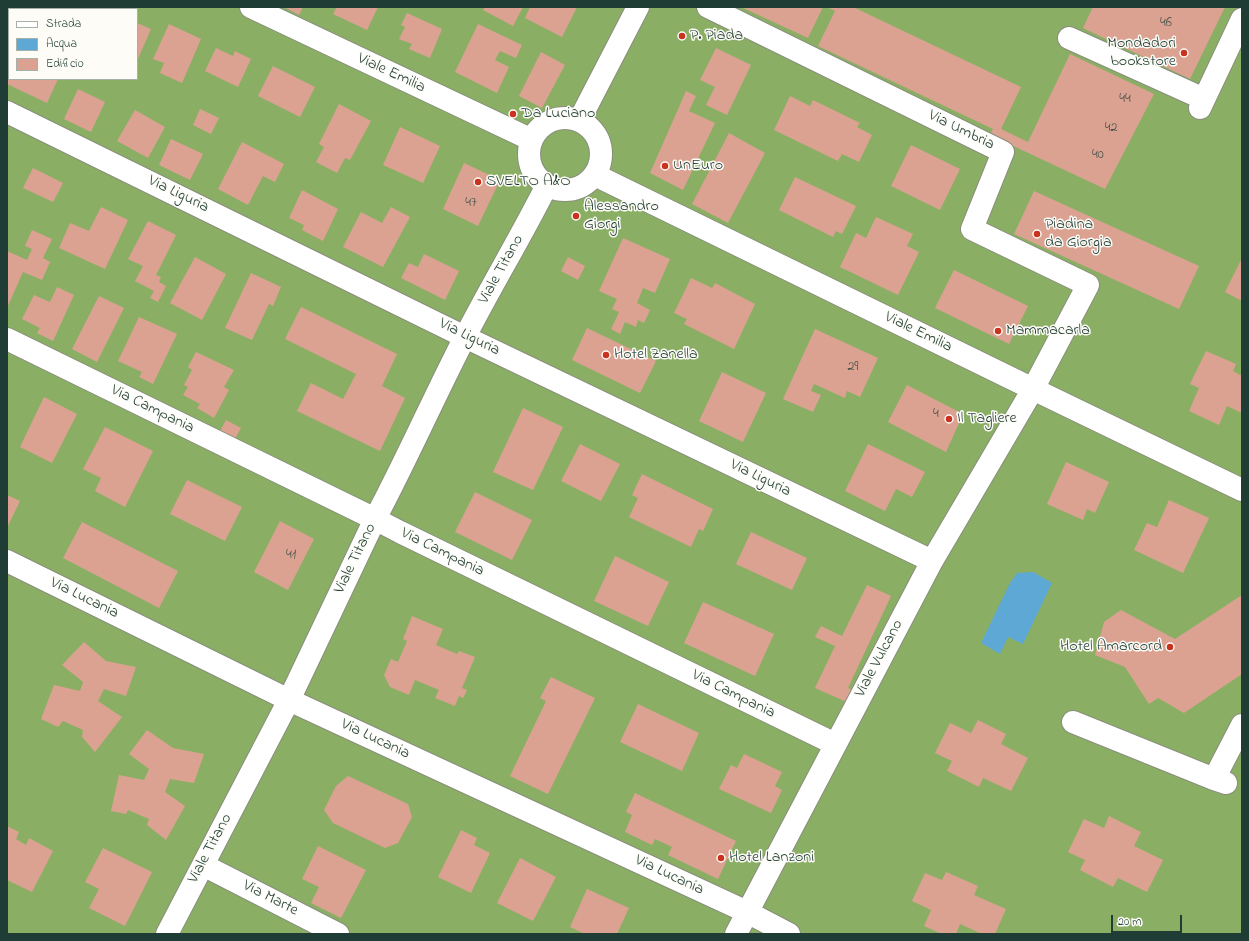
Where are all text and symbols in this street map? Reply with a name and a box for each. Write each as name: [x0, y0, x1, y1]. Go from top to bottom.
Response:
legend: [8, 8, 138, 80]
text: Strada: [46, 15, 81, 33]
house number: 46: [1160, 16, 1172, 32]
place label: P. Piada: [690, 26, 743, 46]
marker: P. Piada: [677, 31, 687, 41]
place label: Mondadori bookstore: [1107, 34, 1176, 72]
text: Acqua: [46, 35, 77, 53]
marker: Mondadori bookstore: [1179, 48, 1189, 58]
street label: Viale Emilia: [354, 50, 428, 98]
text: Edificio: [46, 55, 84, 73]
house number: 44: [1119, 92, 1131, 108]
place label: Da Luciano: [521, 104, 595, 124]
street label: Via Umbria: [925, 107, 997, 155]
marker: Da Luciano: [508, 109, 518, 119]
house number: 42: [1105, 121, 1117, 137]
house number: 40: [1092, 148, 1104, 164]
place label: UnEuro: [673, 156, 723, 176]
marker: UnEuro: [660, 161, 670, 171]
street label: Via Liguria: [144, 172, 212, 218]
place label: SVELTO A&O: [486, 172, 571, 192]
marker: SVELTO A&O: [473, 177, 483, 187]
house number: 47: [465, 196, 477, 212]
place label: Alessandro Giorgi: [584, 197, 659, 235]
marker: Alessandro Giorgi: [571, 211, 581, 221]
place label: Piadina da Giorgia: [1045, 215, 1112, 253]
marker: Piadina da Giorgia: [1032, 229, 1042, 239]
street label: Viale Titano: [475, 232, 529, 308]
street label: Viale Emilia: [881, 308, 955, 358]
street label: Via Liguria: [435, 315, 503, 361]
place label: Mammacarla: [1006, 321, 1090, 341]
marker: Mammacarla: [993, 326, 1003, 336]
place label: Hotel Zanella: [614, 345, 698, 365]
marker: Hotel Zanella: [601, 350, 611, 360]
house number: 29: [847, 360, 859, 376]
street label: Via Campania: [107, 382, 197, 438]
house number: 4: [933, 407, 939, 423]
place label: Il Tagliere: [957, 409, 1017, 429]
marker: Il Tagliere: [944, 414, 954, 424]
street label: Via Liguria: [726, 456, 794, 502]
street label: Viale Titano: [331, 521, 381, 597]
street label: Via Campania: [397, 525, 487, 581]
house number: 41: [286, 548, 296, 564]
street label: Via Lucania: [47, 574, 121, 624]
street label: Viale Vulcano: [852, 617, 908, 701]
place label: Hotel Amarcord: [1060, 637, 1162, 657]
marker: Hotel Amarcord: [1165, 642, 1175, 652]
street label: Via Campania: [688, 667, 778, 723]
street label: Via Lucania: [337, 716, 413, 764]
street label: Viale Titano: [185, 811, 237, 887]
place label: Hotel Lanzoni: [729, 848, 814, 868]
street label: Via Lucania: [631, 852, 707, 900]
marker: Hotel Lanzoni: [716, 853, 726, 863]
street label: Via Marte: [239, 877, 301, 921]
scale bar: [1113, 907, 1184, 933]
text: 20 m: [1118, 913, 1141, 931]

